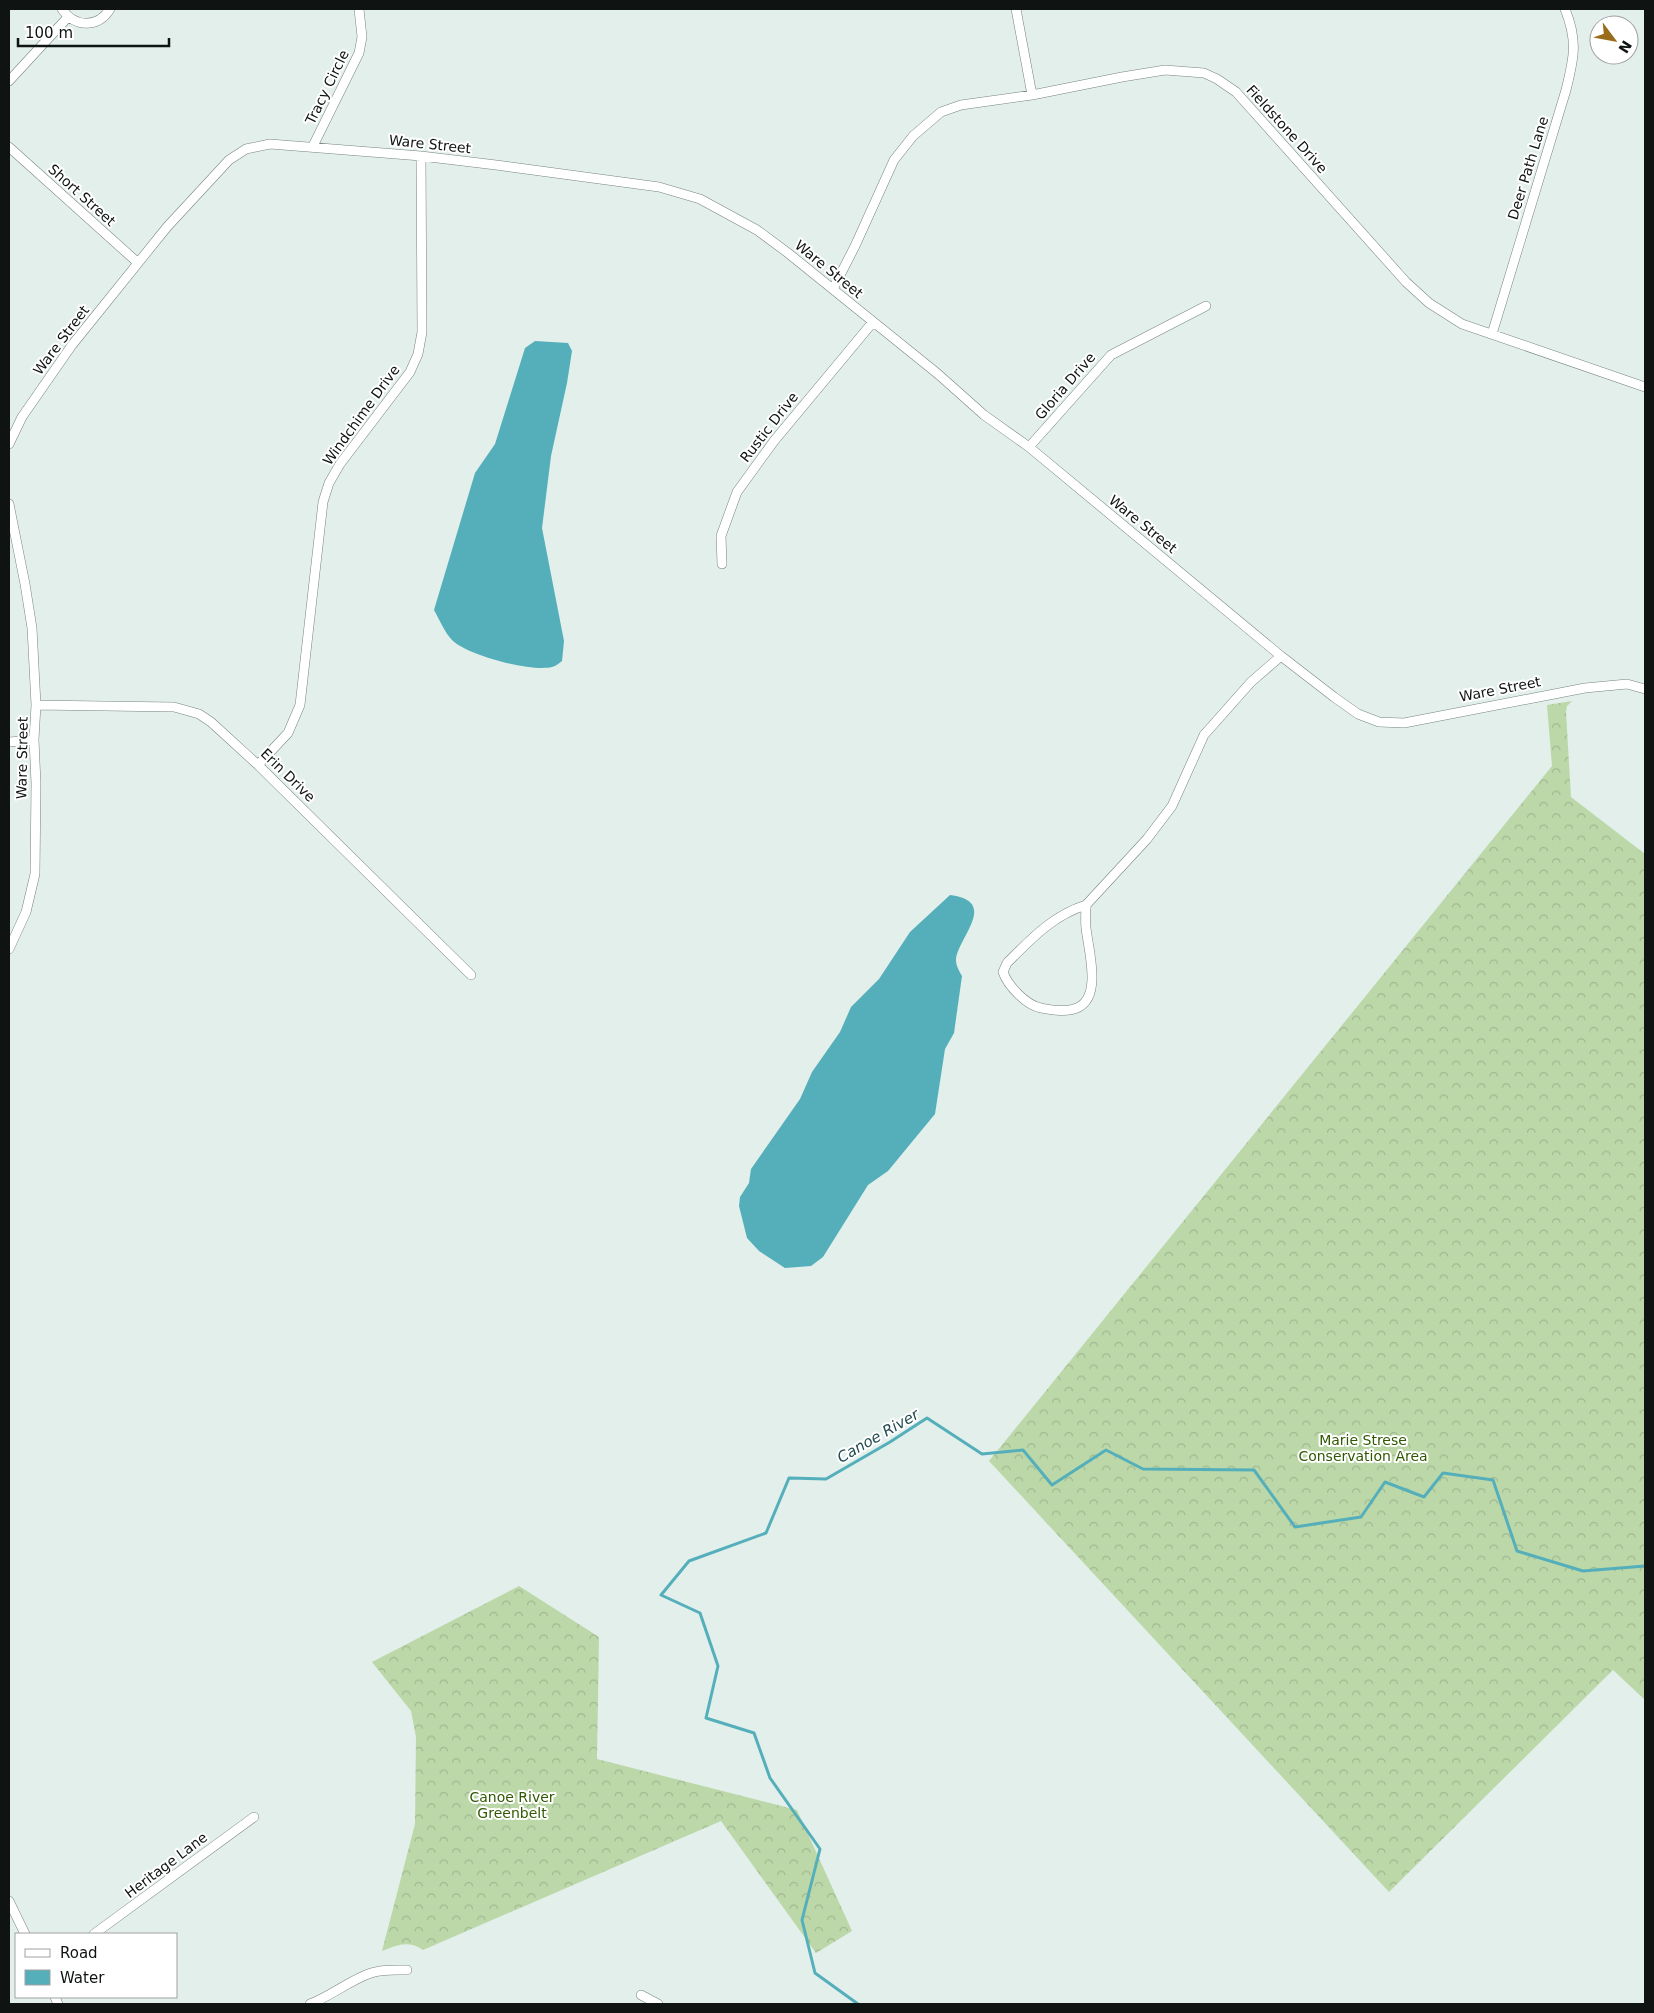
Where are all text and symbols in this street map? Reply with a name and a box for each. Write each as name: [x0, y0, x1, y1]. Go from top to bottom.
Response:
scale bar: [18, 15, 169, 47]
north arrow: [1589, 15, 1639, 65]
text: 100 m: [25, 24, 73, 42]
text: N: [1615, 38, 1635, 56]
street label: Tracy Circle: [302, 47, 352, 128]
street label: Fieldstone Drive: [1243, 82, 1331, 176]
street label: Deer Path Lane: [1505, 114, 1551, 222]
street label: Ware Street: [388, 132, 472, 156]
street label: Short Street: [45, 161, 119, 230]
street label: Ware Street: [792, 237, 867, 302]
street label: Ware Street: [30, 302, 93, 378]
street label: Gloria Drive: [1032, 349, 1098, 423]
street label: Windchime Drive: [319, 362, 403, 468]
street label: Rustic Drive: [737, 389, 801, 465]
street label: Ware Street: [1106, 492, 1181, 557]
street label: Ware Street: [1458, 673, 1543, 705]
street label: Ware Street: [13, 716, 31, 799]
street label: Erin Drive: [258, 745, 318, 805]
water label: Canoe River: [834, 1405, 923, 1467]
park label: Marie Strese Conservation Area: [1298, 1432, 1428, 1464]
park label: Canoe River Greenbelt: [469, 1789, 555, 1821]
street label: Heritage Lane: [122, 1829, 210, 1901]
legend: [15, 1933, 178, 1998]
text: Road: [60, 1944, 98, 1962]
text: Water: [60, 1969, 105, 1987]

